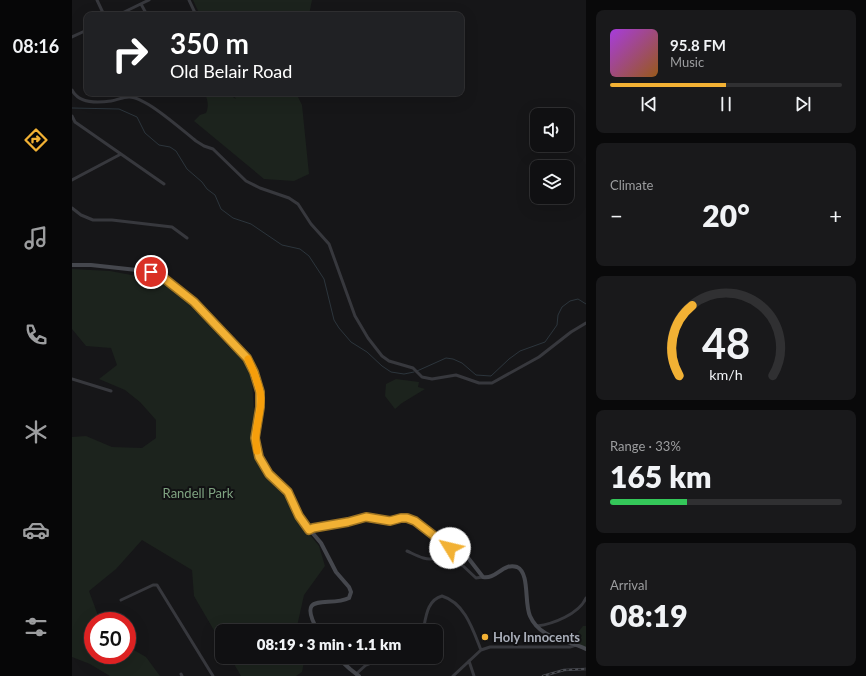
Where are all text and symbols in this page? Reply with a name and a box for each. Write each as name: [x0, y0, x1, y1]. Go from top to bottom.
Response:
text: 350 m: [170, 26, 249, 60]
icon: right: [104, 28, 156, 80]
text: 08:16: [13, 35, 59, 57]
text: 95.8 FM: [670, 36, 726, 54]
text: Music: [670, 54, 704, 70]
text: Old Belair Road: [170, 60, 292, 82]
icon: previous: [638, 93, 660, 115]
icon: pause: [715, 93, 737, 115]
icon: next: [792, 93, 814, 115]
map controls: [530, 108, 574, 204]
button: sound: [530, 108, 574, 152]
icon: directions: [22, 126, 50, 154]
button: layers: [530, 160, 574, 204]
text: Climate: [610, 177, 653, 193]
text: 20°: [702, 197, 750, 233]
text: −: [610, 202, 623, 229]
text: +: [829, 202, 842, 229]
icon: music: [22, 224, 50, 252]
pin: [134, 255, 168, 289]
icon: arrive: [140, 261, 162, 283]
text: 48: [702, 318, 750, 368]
icon: phone: [22, 321, 50, 349]
text: km/h: [709, 366, 743, 383]
icon: climate: [22, 418, 50, 446]
text: Range · 33%: [610, 438, 681, 454]
text: 165 km: [610, 458, 711, 494]
park label: Randell Park: [163, 485, 234, 501]
icon: car: [22, 516, 50, 544]
position arrow: [429, 527, 471, 569]
text: Arrival: [610, 577, 647, 593]
text: 08:19: [610, 597, 688, 633]
speed limit sign: 50: [84, 612, 136, 664]
icon: filters: [22, 613, 50, 641]
place label: Holy Innocents: [493, 629, 580, 645]
marker: Holy Innocents: [480, 632, 490, 642]
text: 08:19 · 3 min · 1.1 km: [257, 635, 401, 653]

